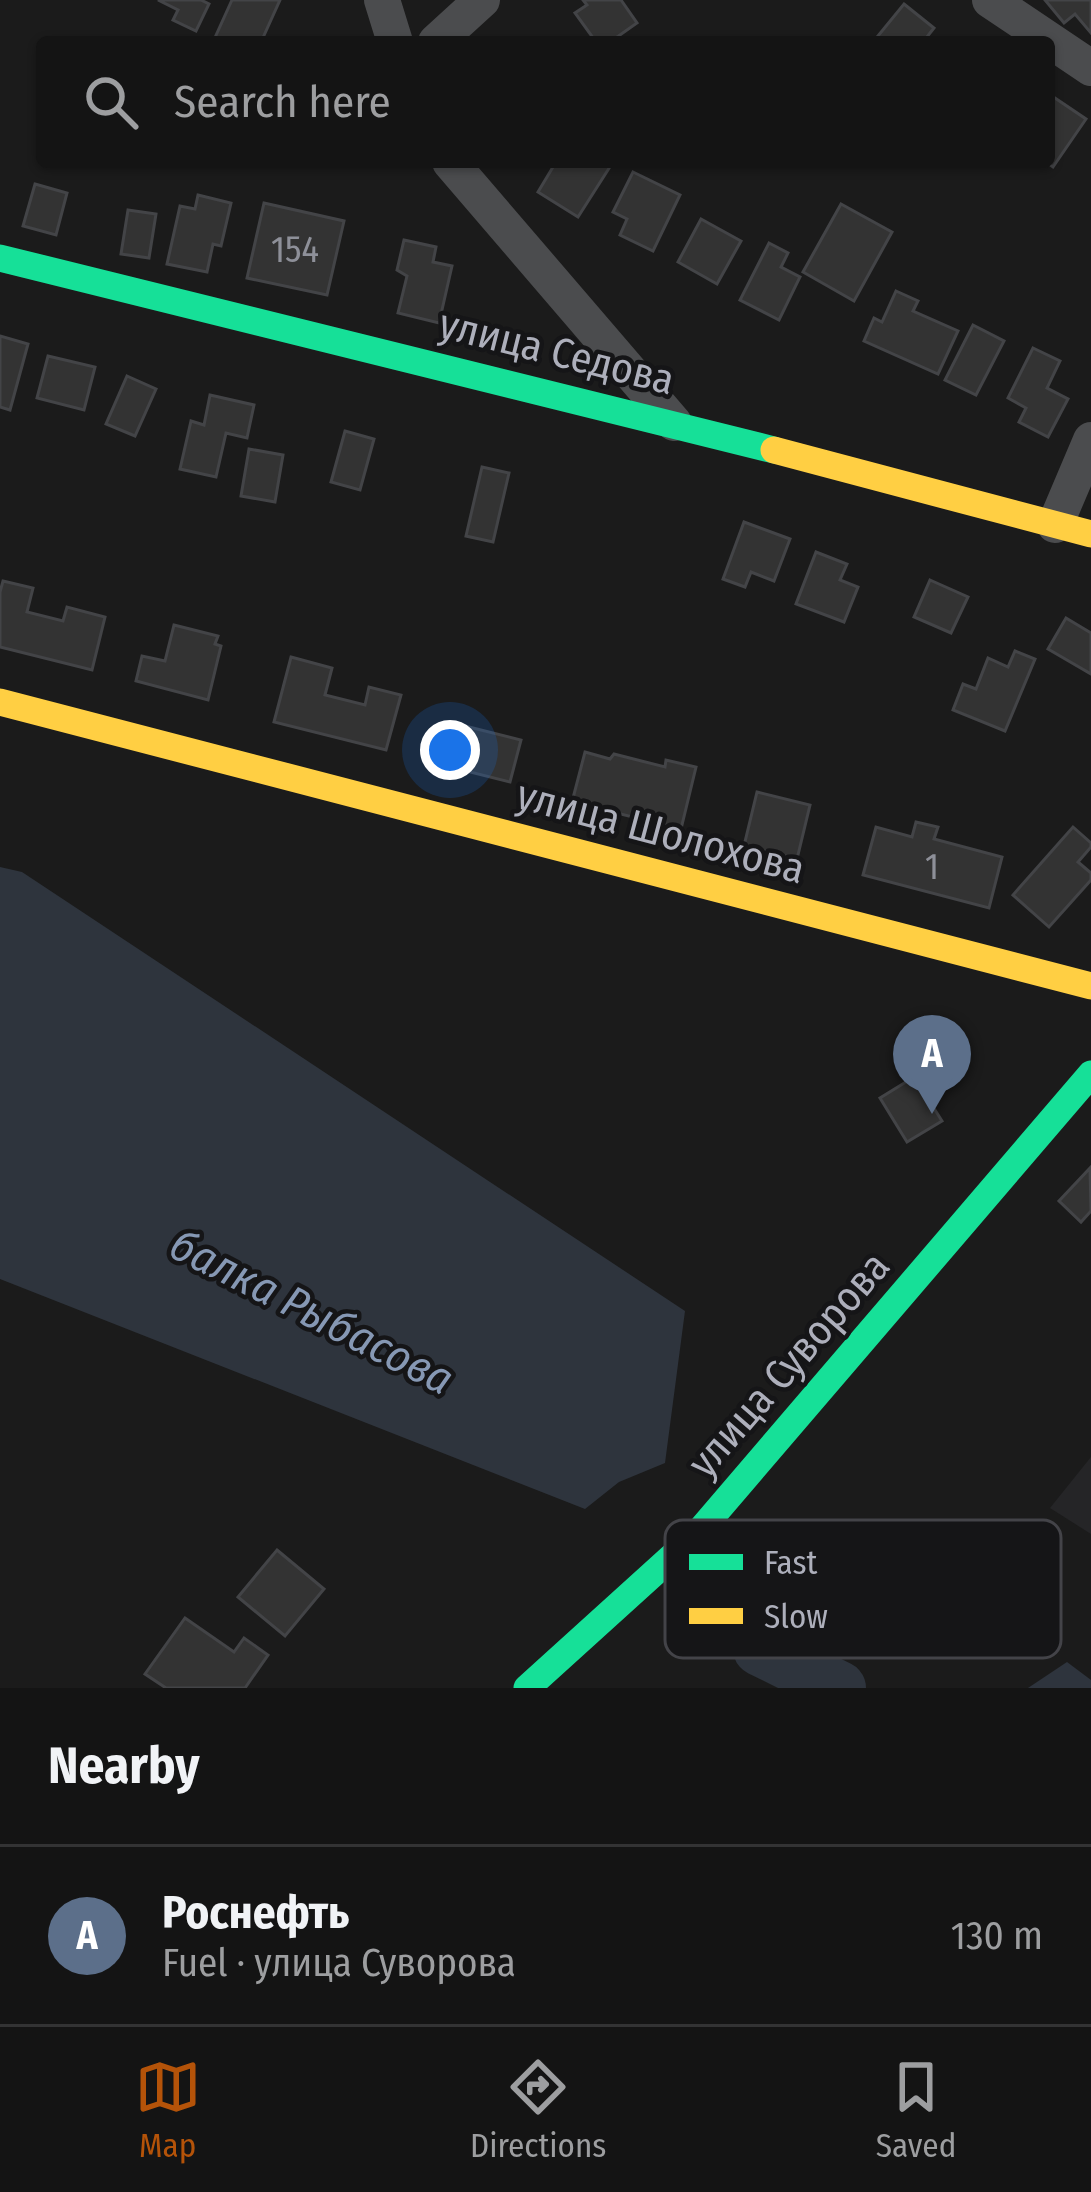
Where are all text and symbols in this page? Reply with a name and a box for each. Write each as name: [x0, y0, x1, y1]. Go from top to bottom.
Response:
search box: [36, 36, 1055, 168]
icon: search: [78, 69, 144, 135]
text: Search here: [174, 75, 391, 129]
house number: 154: [271, 228, 319, 272]
street label: улица Седова: [434, 299, 679, 405]
your location: [420, 720, 480, 780]
street label: улица Шолохова: [511, 770, 810, 894]
house number: 1: [925, 845, 939, 889]
pin: A: [893, 1015, 971, 1114]
water label: балка Рыбасова: [161, 1217, 462, 1406]
street label: улица Суворова: [677, 1242, 900, 1487]
legend: [665, 1520, 1061, 1658]
text: Fast: [764, 1543, 818, 1583]
text: Slow: [764, 1597, 828, 1637]
text: Nearby: [48, 1735, 200, 1797]
text: Роснефть: [162, 1886, 349, 1940]
text: A: [76, 1913, 98, 1959]
text: 130 m: [951, 1913, 1043, 1959]
text: Fuel · улица Суворова: [162, 1940, 516, 1986]
tab: Map: [135, 2054, 201, 2166]
tab: Directions: [470, 2054, 606, 2166]
tab: Saved: [876, 2054, 956, 2166]

